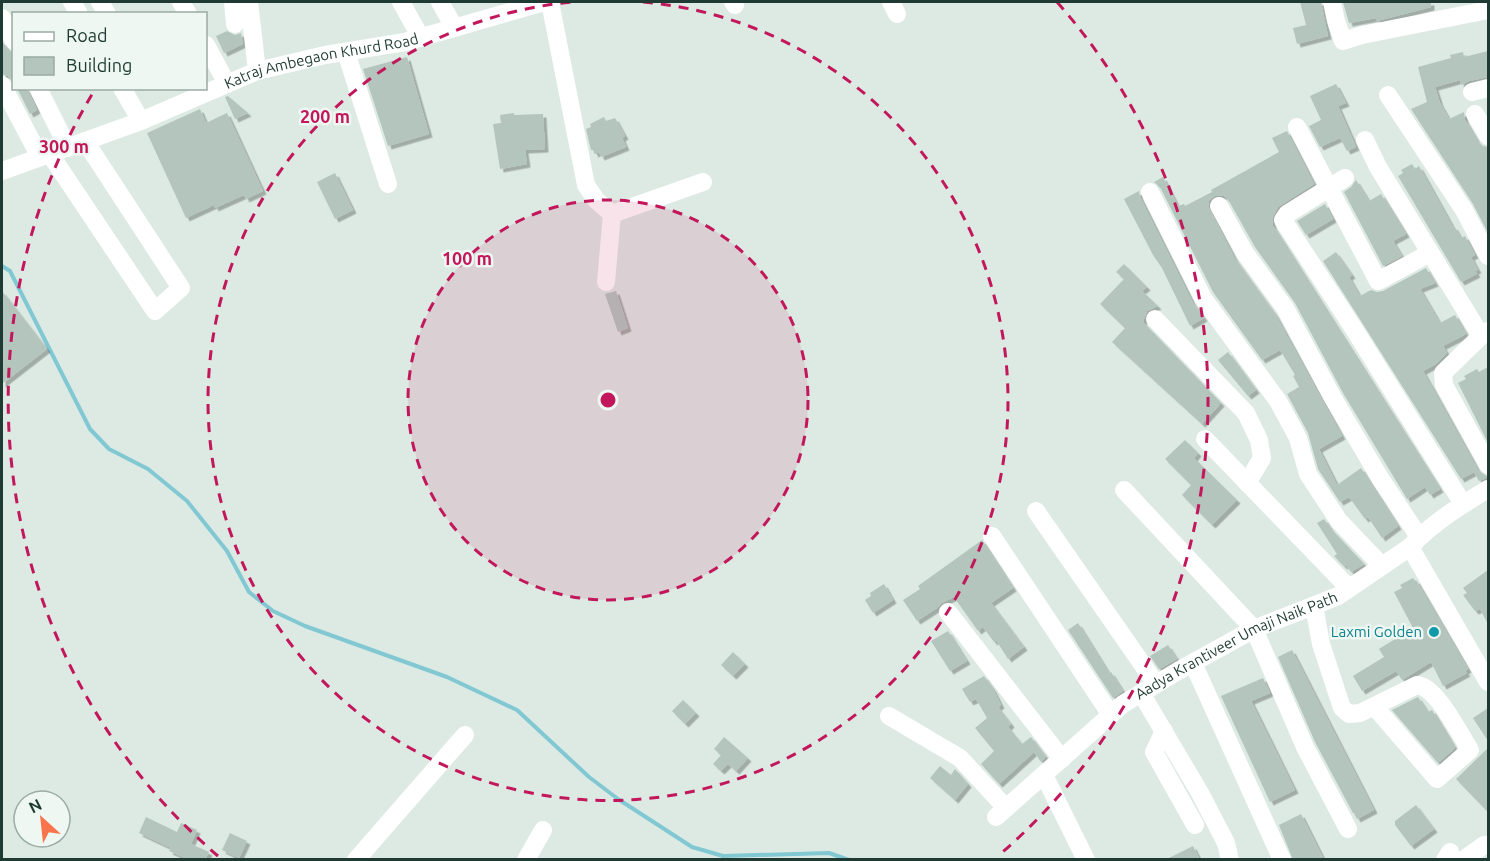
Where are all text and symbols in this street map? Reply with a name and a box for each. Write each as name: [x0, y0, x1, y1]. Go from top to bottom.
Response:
legend: [12, 12, 207, 90]
text: Road: [66, 25, 108, 45]
street label: Katraj Ambegaon Khurd Road: [222, 30, 420, 92]
text: Building: [66, 55, 132, 75]
text: 200 m: [300, 106, 350, 126]
text: 300 m: [39, 136, 89, 156]
text: 100 m: [442, 248, 492, 268]
centre of rings: [598, 390, 618, 410]
street label: Aadya Krantiveer Umaji Naik Path: [1132, 588, 1340, 703]
place label: Laxmi Golden: [1331, 623, 1422, 640]
marker: Laxmi Golden: [1427, 625, 1441, 639]
north arrow: [12, 789, 72, 849]
text: N: [26, 795, 45, 816]

